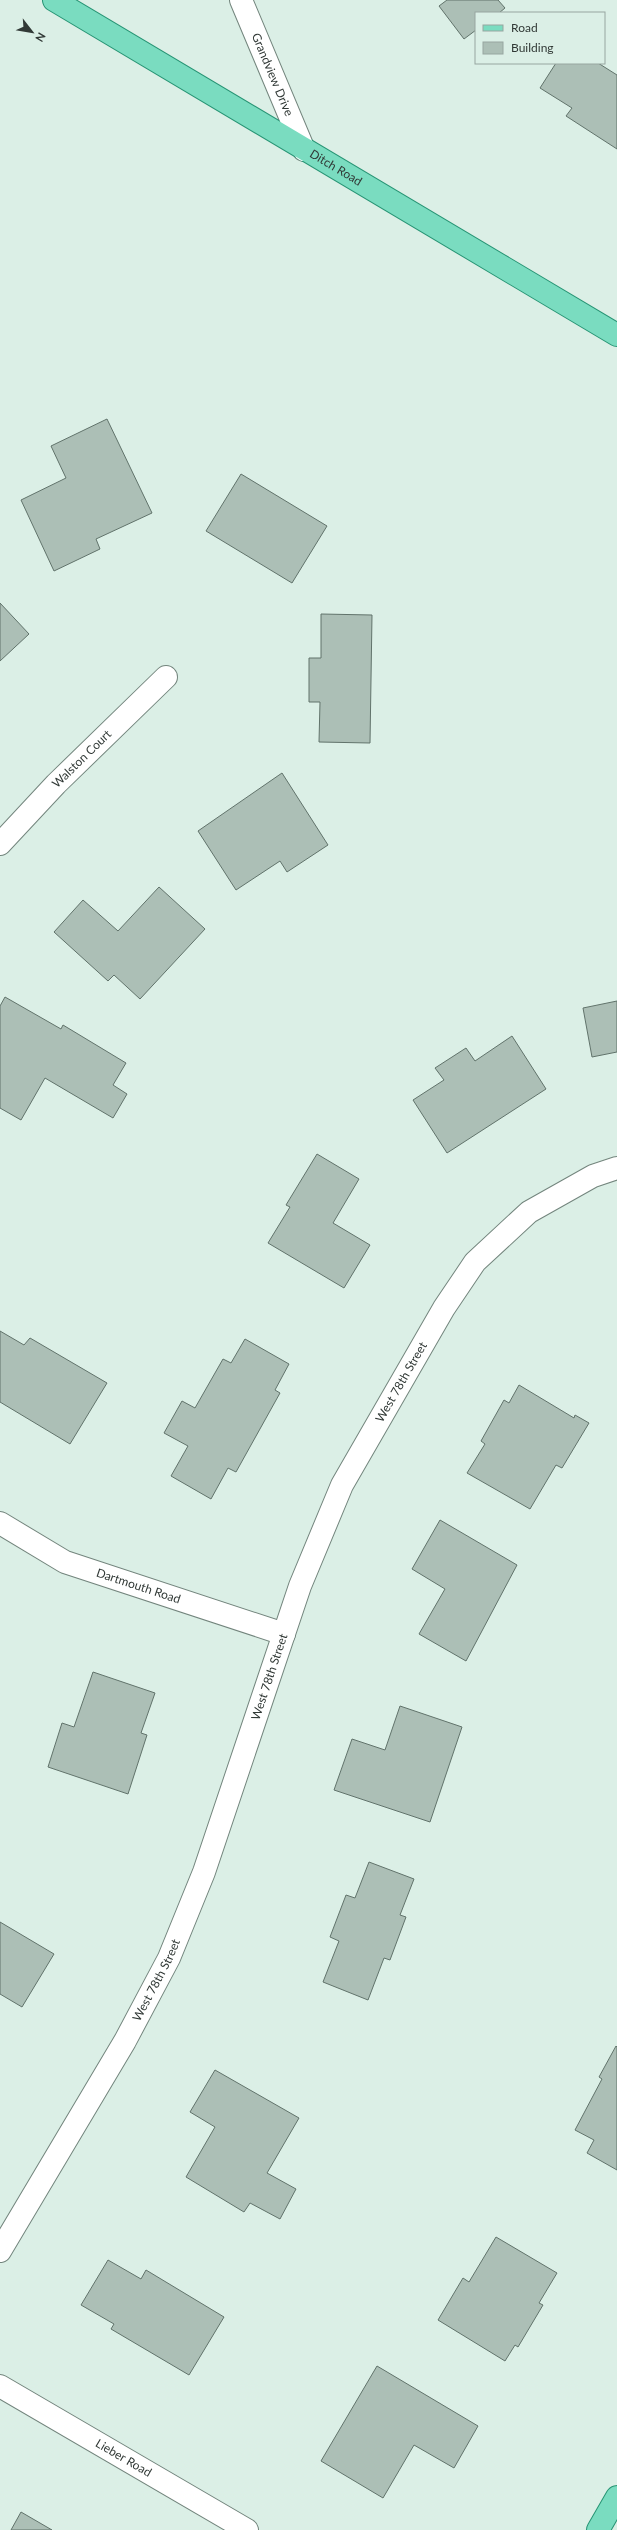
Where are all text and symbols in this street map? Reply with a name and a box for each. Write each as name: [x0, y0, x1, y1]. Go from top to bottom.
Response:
north arrow: [12, 12, 52, 52]
legend: [475, 12, 605, 64]
text: Road: [511, 20, 538, 35]
text: N: [33, 30, 49, 44]
street label: Grandview Drive: [249, 31, 297, 118]
text: Building: [511, 40, 554, 55]
street label: Ditch Road: [307, 146, 365, 189]
street label: Walston Court: [49, 726, 115, 791]
street label: West 78th Street: [372, 1338, 430, 1425]
street label: Dartmouth Road: [94, 1565, 183, 1606]
street label: West 78th Street: [248, 1631, 291, 1722]
street label: West 78th Street: [129, 1936, 183, 2024]
street label: Lieber Road: [93, 2435, 154, 2480]

